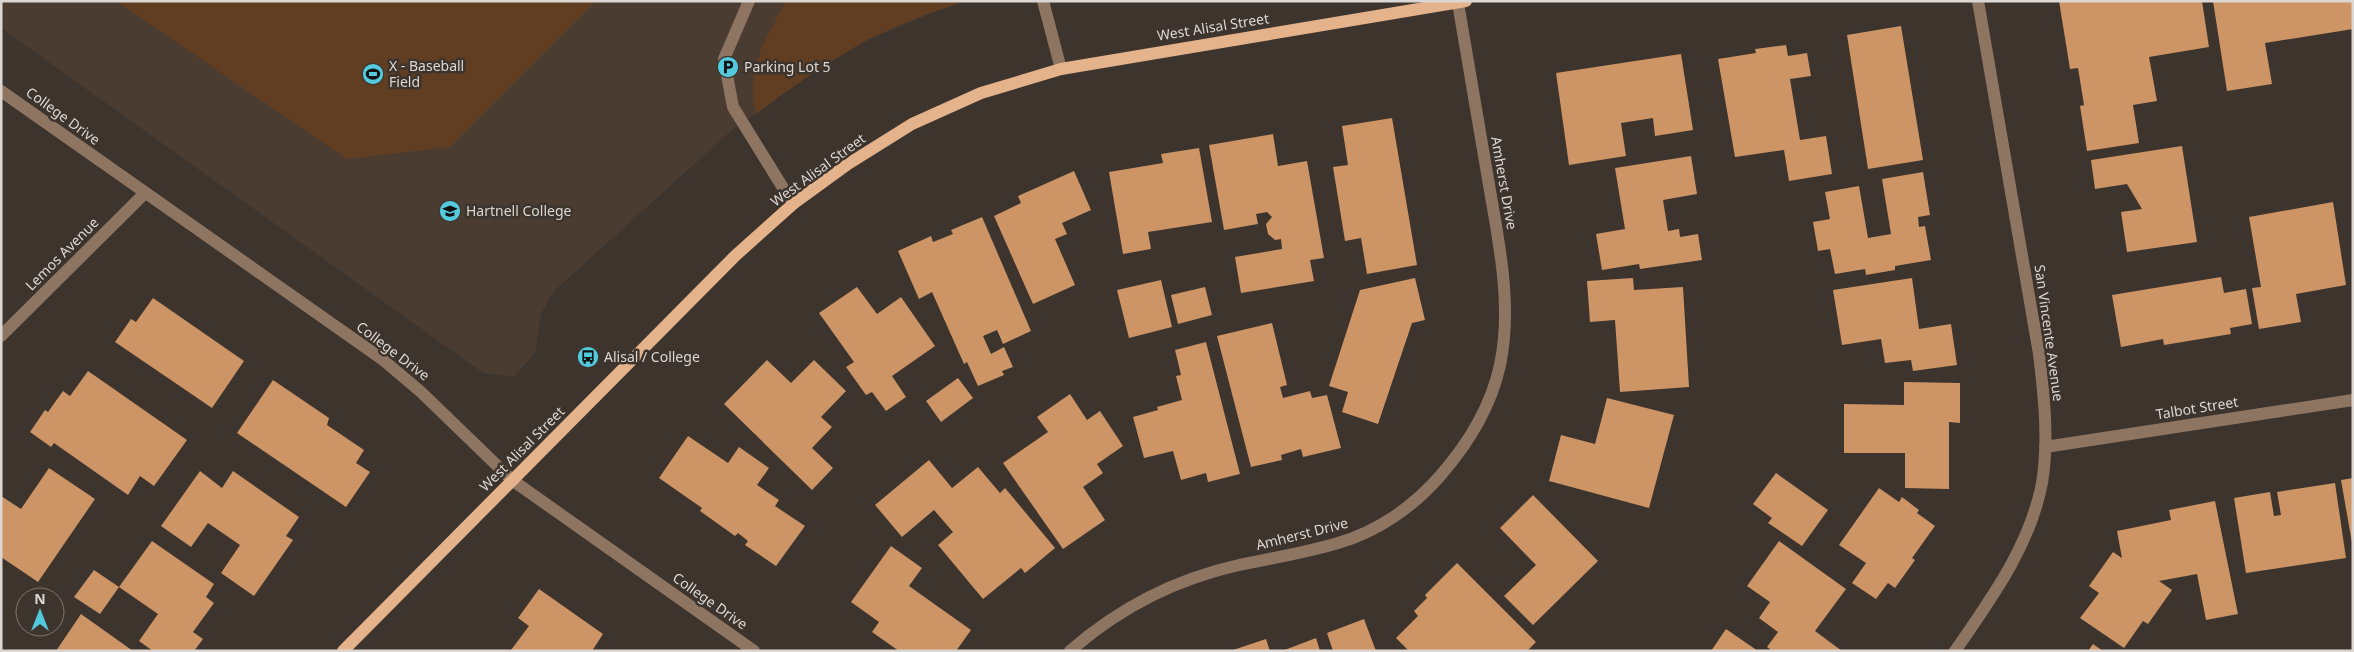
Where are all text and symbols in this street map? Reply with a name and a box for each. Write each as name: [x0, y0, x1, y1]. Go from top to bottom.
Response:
street label: West Alisal Street: [1156, 8, 1270, 45]
parking icon: Parking Lot 5: [716, 55, 740, 79]
place label: X - Baseball Field: [389, 56, 464, 91]
place label: Parking Lot 5: [744, 57, 831, 76]
sports icon: X - Baseball Field: [361, 62, 385, 86]
street label: College Drive: [22, 82, 104, 149]
street label: West Alisal Street: [766, 129, 869, 211]
street label: Amherst Drive: [1487, 135, 1522, 231]
school or university icon: Hartnell College: [438, 199, 462, 223]
place label: Hartnell College: [466, 201, 572, 220]
street label: Lemos Avenue: [21, 213, 102, 294]
street label: San Vincente Avenue: [2031, 264, 2068, 402]
street label: College Drive: [353, 317, 434, 384]
bus stop icon: Alisal / College: [576, 345, 600, 369]
place label: Alisal / College: [604, 347, 700, 366]
street label: Talbot Street: [2154, 392, 2239, 423]
street label: West Alisal Street: [475, 402, 568, 495]
street label: Amherst Drive: [1254, 513, 1350, 554]
street label: College Drive: [669, 568, 752, 633]
north arrow: [15, 587, 65, 637]
text: N: [34, 589, 46, 608]

